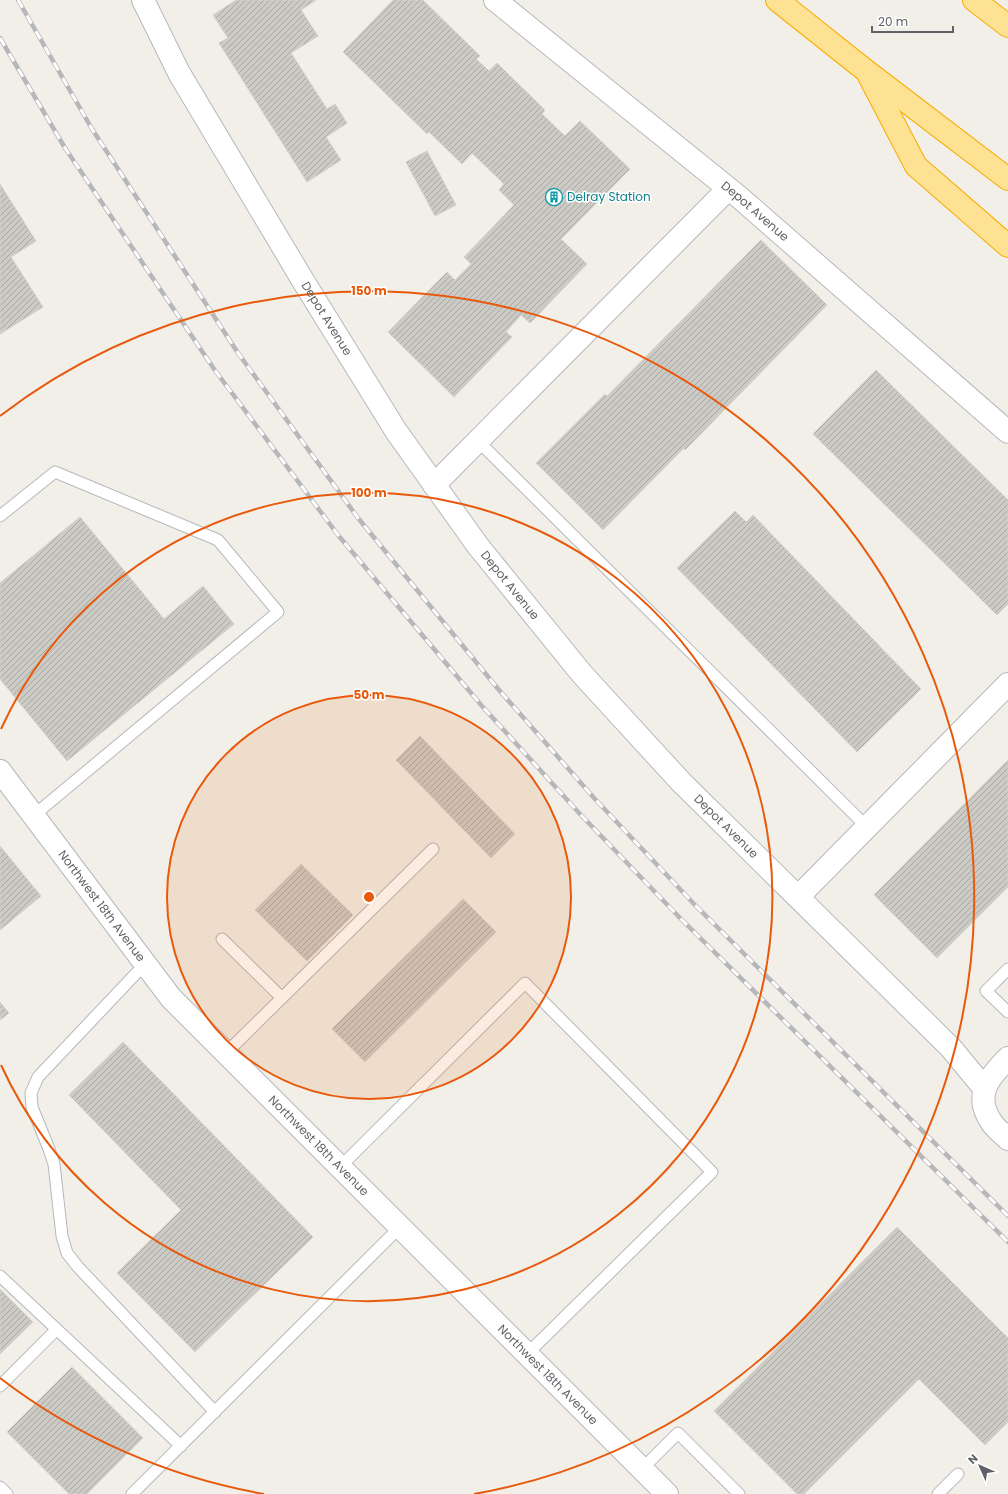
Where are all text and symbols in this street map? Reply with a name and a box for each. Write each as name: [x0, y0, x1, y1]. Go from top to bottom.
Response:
scale bar: [872, 8, 953, 34]
text: 20 m: [878, 13, 908, 30]
street label: Depot Avenue: [718, 177, 793, 245]
building icon: Delray Station: [544, 187, 564, 207]
place label: Delray Station: [567, 188, 651, 205]
street label: Depot Avenue: [298, 278, 356, 359]
text: 150 m: [351, 282, 387, 299]
text: 100 m: [351, 484, 387, 501]
street label: Depot Avenue: [477, 547, 544, 623]
text: 50 m: [354, 686, 385, 703]
street label: Depot Avenue: [690, 790, 762, 862]
street label: Northwest 18th Avenue: [54, 846, 150, 965]
centre of rings: [362, 890, 376, 904]
street label: Northwest 18th Avenue: [265, 1091, 373, 1199]
street label: Northwest 18th Avenue: [494, 1320, 602, 1428]
north arrow: [960, 1446, 1000, 1486]
text: N: [964, 1450, 982, 1468]

